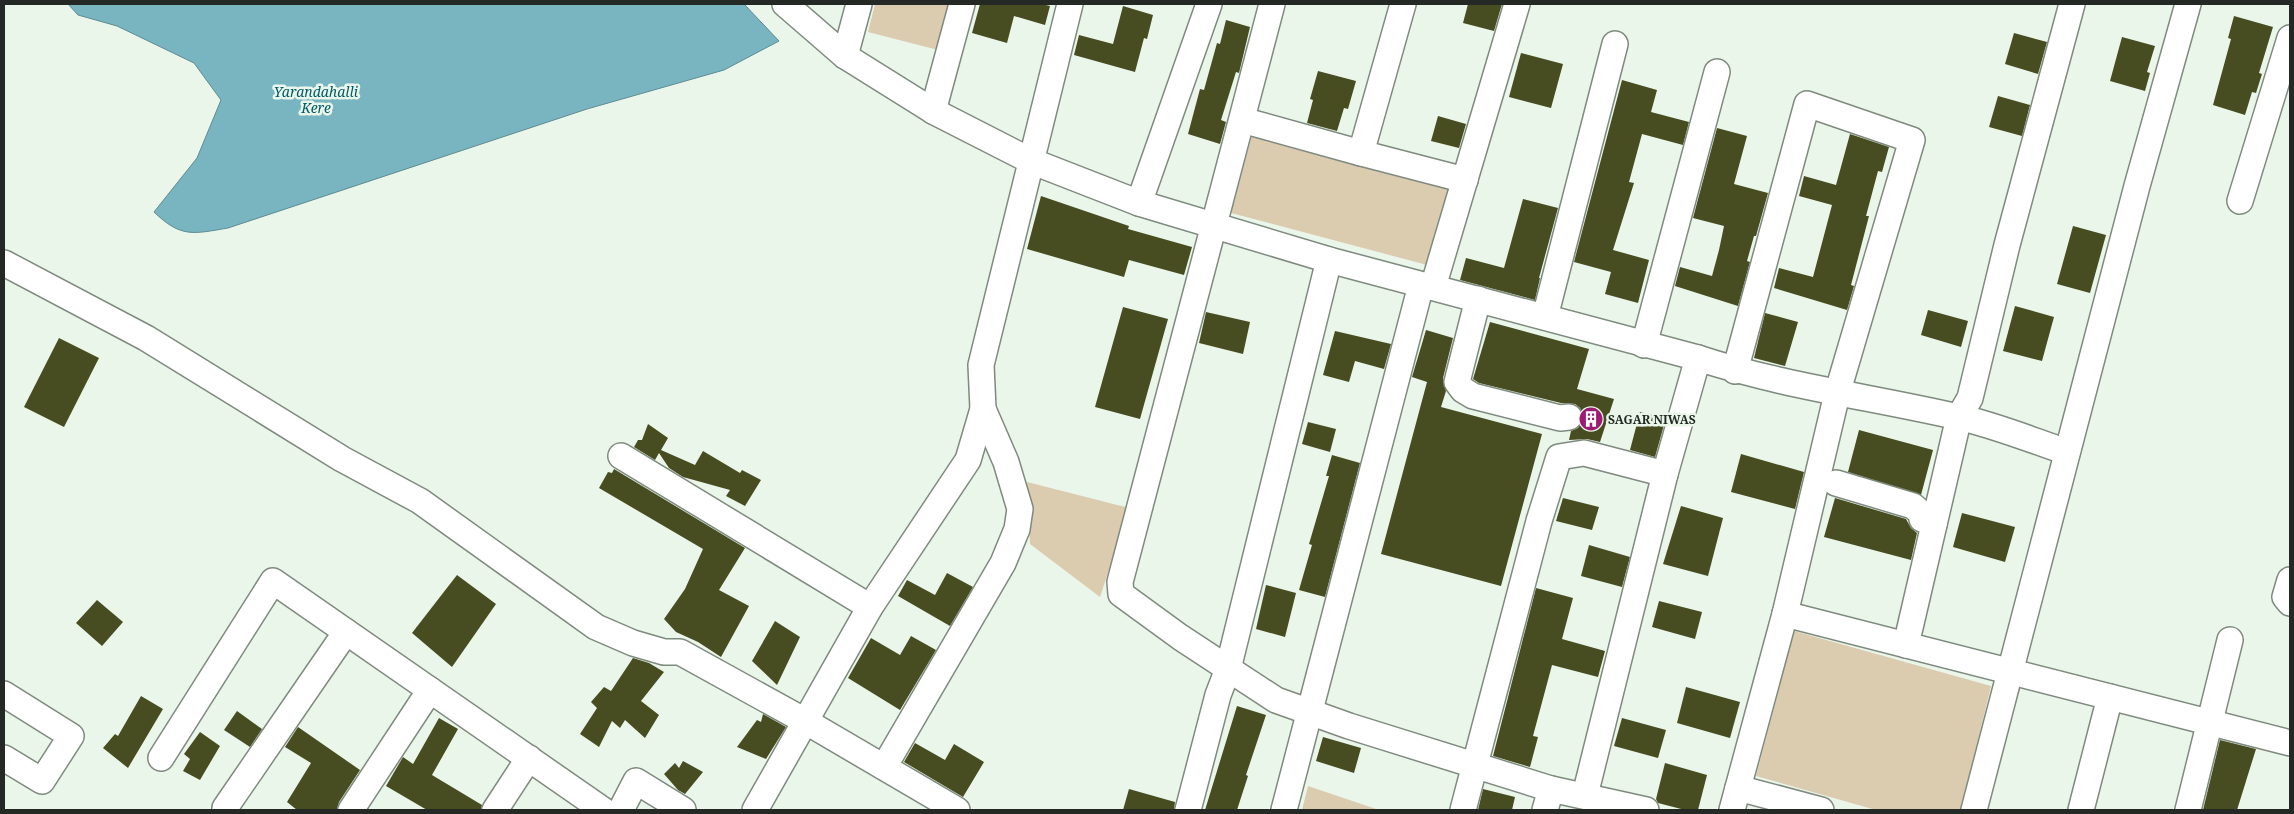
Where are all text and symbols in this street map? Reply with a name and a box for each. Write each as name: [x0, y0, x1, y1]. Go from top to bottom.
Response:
water label: Yarandahalli Kere: [274, 82, 359, 117]
building icon: SAGAR NIWAS: [1578, 406, 1604, 432]
place label: SAGAR NIWAS: [1608, 411, 1696, 428]

